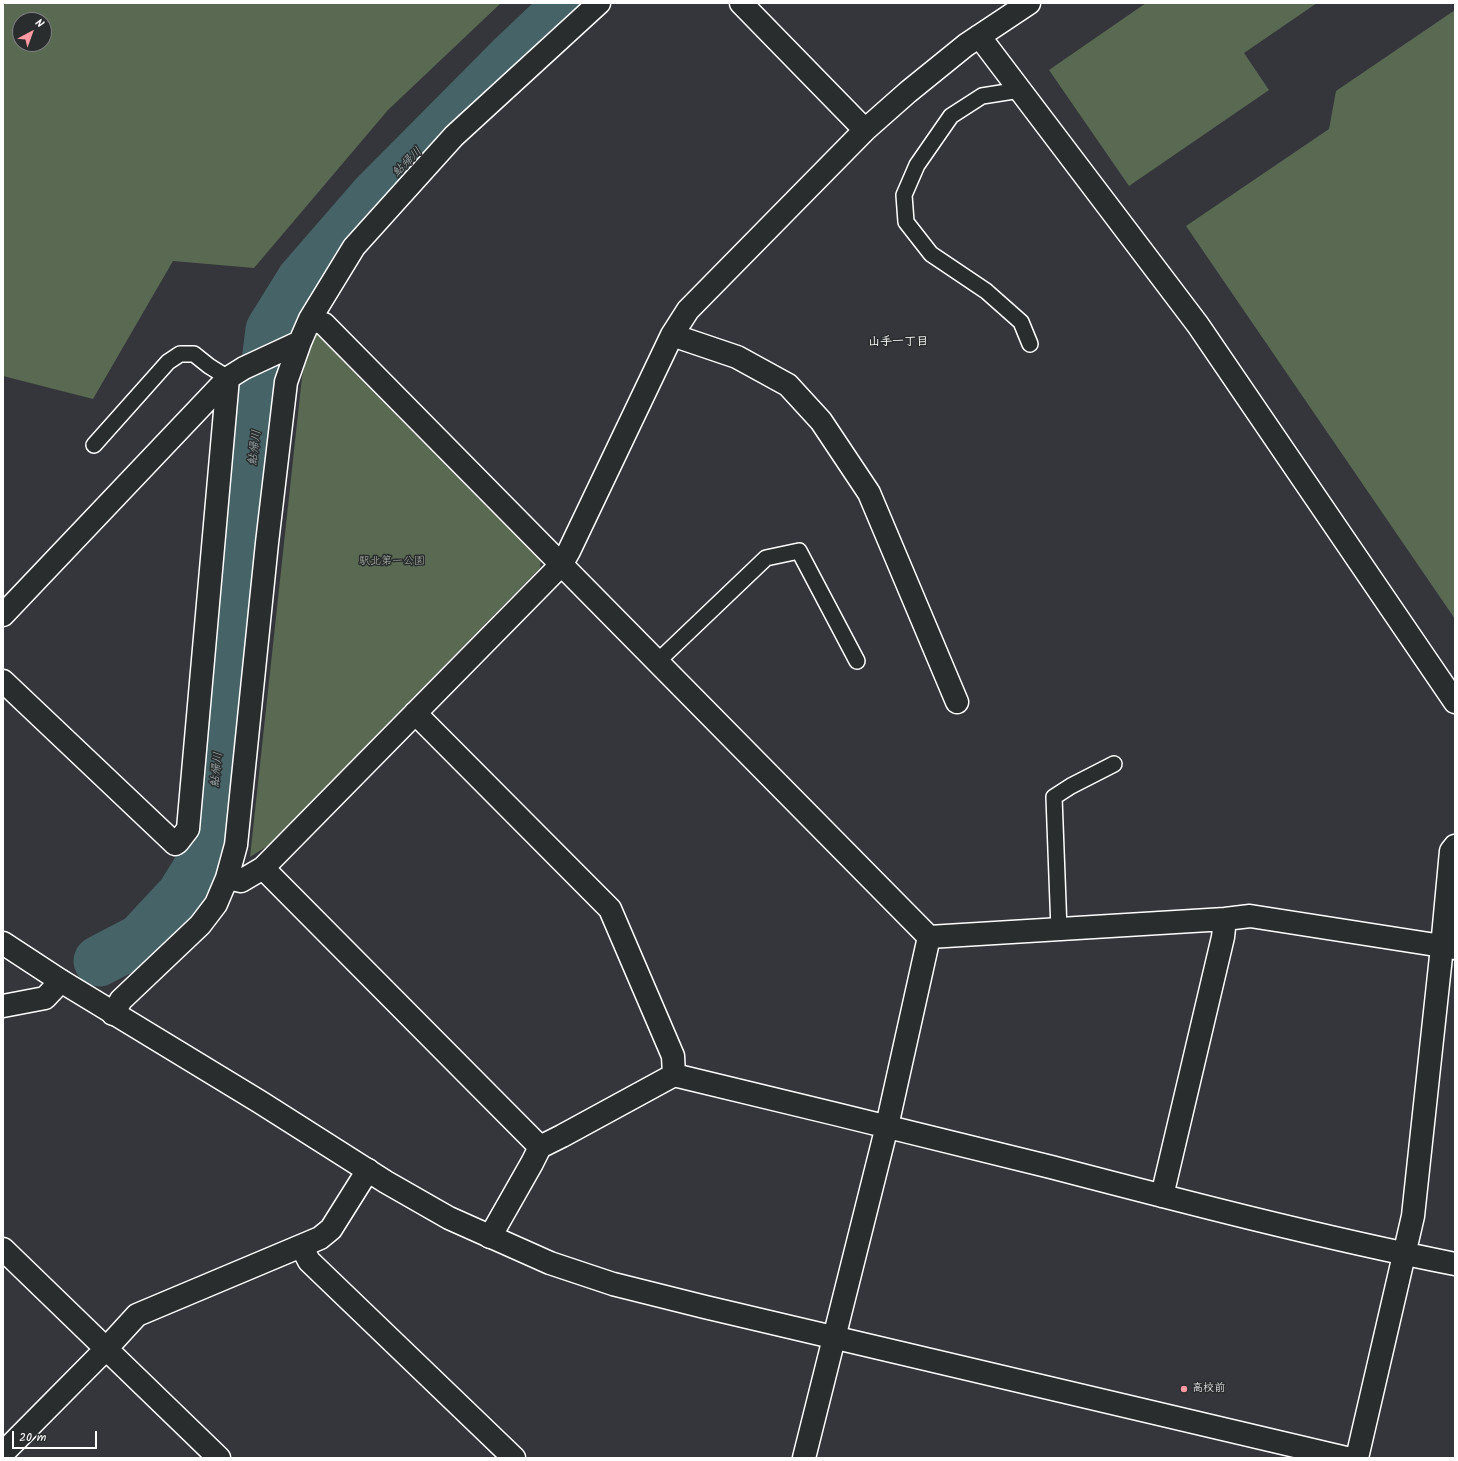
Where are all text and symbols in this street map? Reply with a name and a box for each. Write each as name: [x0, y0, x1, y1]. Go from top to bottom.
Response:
north arrow: [12, 12, 52, 52]
text: N: [31, 15, 48, 33]
water label: 鮎帰川: [390, 145, 426, 181]
district label: 山手一丁目: [868, 336, 928, 350]
water label: 鮎帰川: [247, 429, 265, 467]
park label: 駅北第一公園: [359, 555, 425, 569]
water label: 鮎帰川: [209, 751, 227, 789]
place label: 高校前: [1192, 1382, 1225, 1396]
marker: 高校前: [1179, 1384, 1189, 1394]
scale bar: [14, 1423, 99, 1449]
text: 20 m: [19, 1428, 46, 1447]

